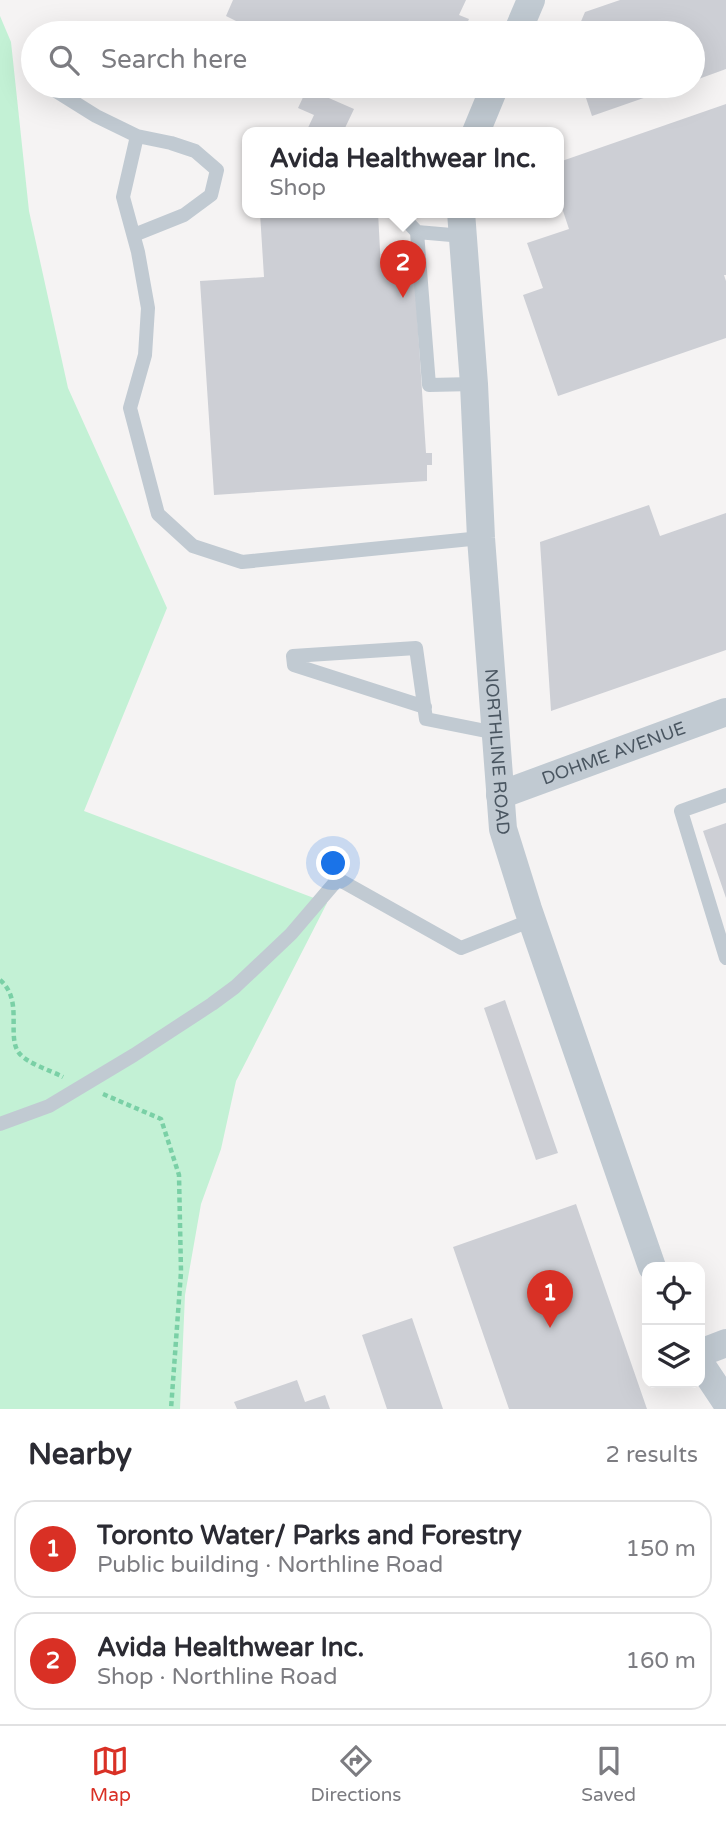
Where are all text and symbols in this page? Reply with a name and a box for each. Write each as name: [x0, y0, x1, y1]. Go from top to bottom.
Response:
search box: [21, 21, 705, 98]
icon: search: [45, 41, 83, 79]
text: Search here: [101, 44, 247, 75]
popup: [242, 127, 564, 218]
text: Avida Healthwear Inc.: [269, 143, 537, 174]
text: Shop: [269, 174, 326, 202]
pin: 2: [380, 240, 426, 298]
street label: NORTHLINE ROAD: [480, 668, 514, 836]
street label: DOHME AVENUE: [539, 717, 689, 790]
your location: [316, 846, 350, 880]
map controls: [642, 1262, 705, 1388]
button: locate: [642, 1262, 705, 1325]
pin: 1: [527, 1270, 573, 1328]
button: layers: [642, 1325, 705, 1388]
text: Nearby: [28, 1436, 132, 1473]
text: 2 results: [605, 1441, 698, 1469]
text: Toronto Water/ Parks and Forestry: [97, 1520, 522, 1551]
text: 1: [46, 1535, 60, 1563]
text: 150 m: [626, 1535, 696, 1563]
text: Public building · Northline Road: [97, 1551, 443, 1579]
text: Avida Healthwear Inc.: [97, 1632, 364, 1663]
text: 2: [46, 1647, 60, 1675]
text: 160 m: [626, 1647, 696, 1675]
text: Shop · Northline Road: [97, 1663, 337, 1691]
tab: Map: [90, 1742, 131, 1806]
tab: Directions: [311, 1742, 402, 1806]
tab: Saved: [581, 1742, 636, 1806]

